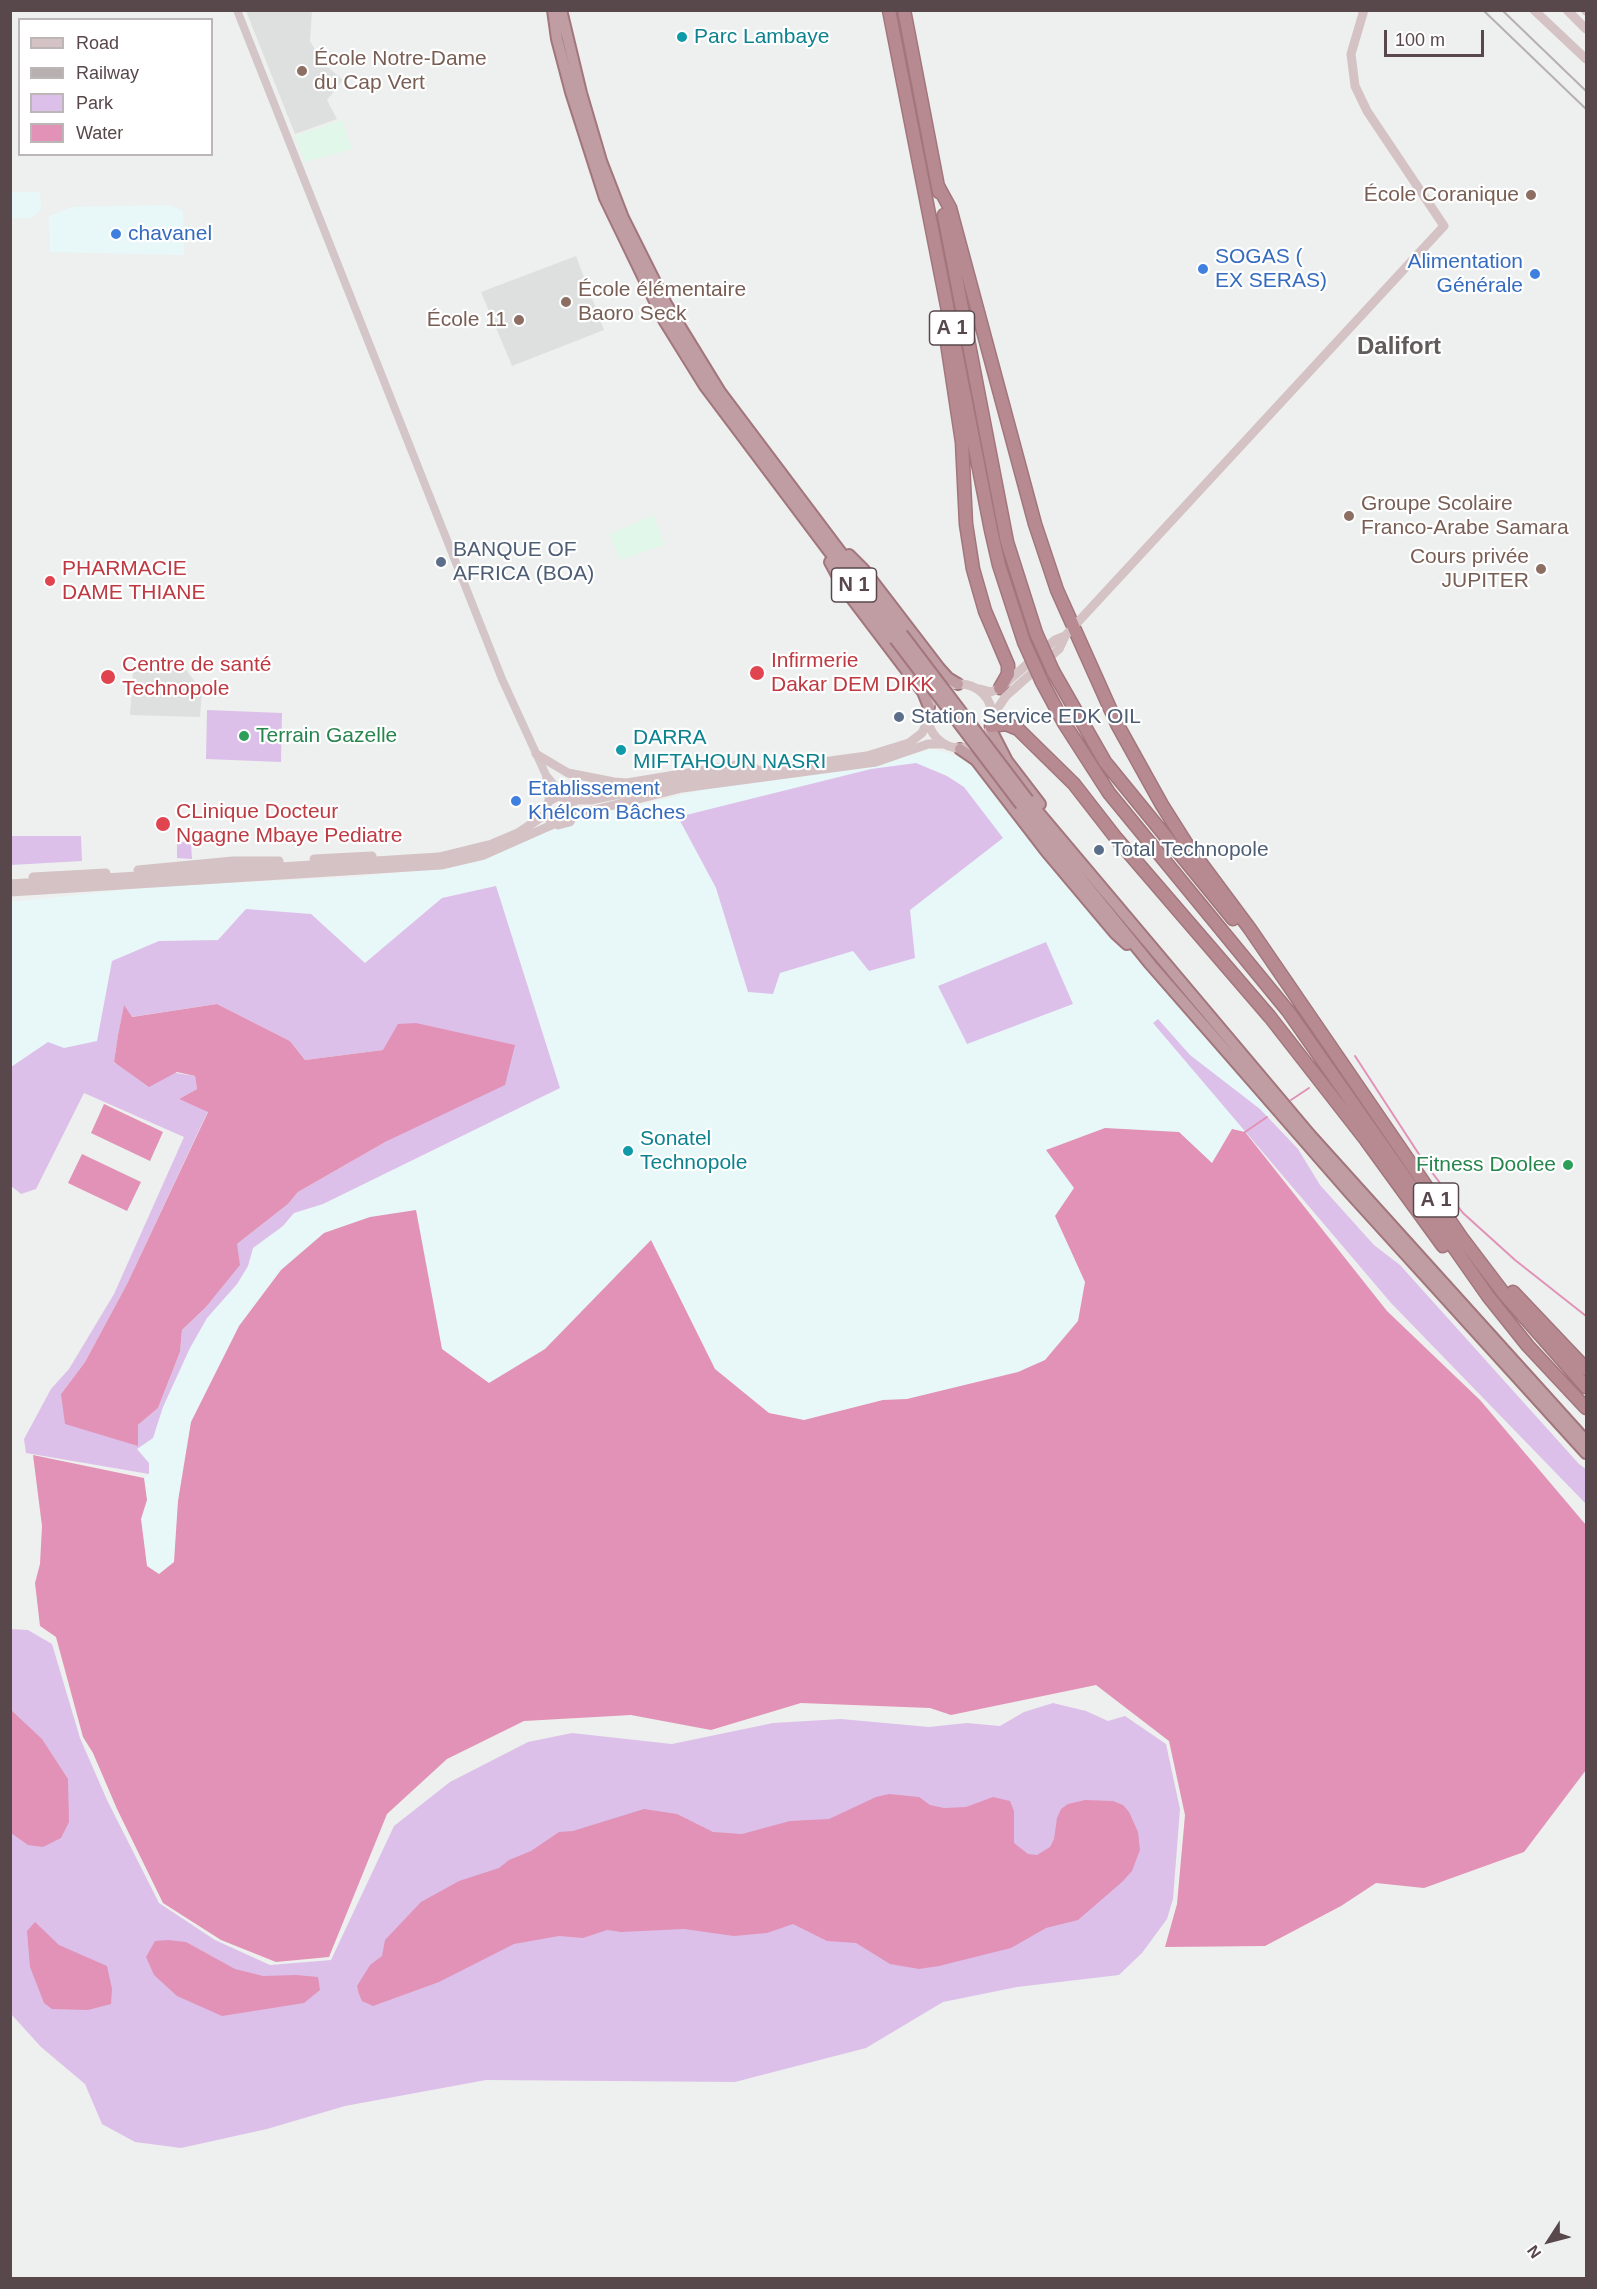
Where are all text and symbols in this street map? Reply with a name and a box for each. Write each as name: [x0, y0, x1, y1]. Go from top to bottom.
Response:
legend: [18, 18, 213, 156]
scale bar: [1387, 18, 1488, 56]
place label: Parc Lambaye: [694, 24, 829, 50]
marker: Parc Lambaye: [675, 30, 689, 44]
text: 100 m: [1395, 30, 1445, 50]
text: Road: [76, 33, 119, 53]
place label: École Notre-Dame du Cap Vert: [314, 46, 487, 96]
text: Railway: [76, 63, 139, 83]
marker: École Notre-Dame du Cap Vert: [295, 64, 309, 78]
text: Park: [76, 93, 113, 113]
text: Water: [76, 123, 123, 143]
place label: École Coranique: [1364, 182, 1519, 208]
marker: École Coranique: [1524, 188, 1538, 202]
place label: chavanel: [128, 221, 212, 247]
marker: chavanel: [109, 227, 123, 241]
place label: SOGAS ( EX SERAS): [1215, 244, 1327, 294]
place label: Alimentation Générale: [1407, 249, 1523, 299]
marker: SOGAS ( EX SERAS): [1196, 262, 1210, 276]
marker: Alimentation Générale: [1528, 267, 1542, 281]
place label: École élémentaire Baoro Seck: [578, 277, 746, 327]
marker: École élémentaire Baoro Seck: [559, 295, 573, 309]
place label: École 11: [427, 307, 507, 333]
road number: A 1: [930, 311, 974, 345]
marker: École 11: [512, 313, 526, 327]
district label: Dalifort: [1357, 333, 1441, 361]
place label: Groupe Scolaire Franco-Arabe Samara: [1361, 491, 1569, 541]
marker: Groupe Scolaire Franco-Arabe Samara: [1342, 509, 1356, 523]
place label: BANQUE OF AFRICA (BOA): [453, 537, 594, 587]
place label: Cours privée JUPITER: [1410, 544, 1529, 594]
marker: BANQUE OF AFRICA (BOA): [434, 555, 448, 569]
place label: PHARMACIE DAME THIANE: [62, 556, 206, 606]
marker: Cours privée JUPITER: [1534, 562, 1548, 576]
road number: N 1: [832, 568, 876, 602]
marker: PHARMACIE DAME THIANE: [43, 574, 57, 588]
place label: Infirmerie Dakar DEM DIKK: [771, 648, 934, 698]
place label: Centre de santé Technopole: [122, 652, 271, 702]
marker: Infirmerie Dakar DEM DIKK: [748, 664, 766, 682]
marker: Centre de santé Technopole: [99, 668, 117, 686]
place label: Station Service EDK OIL: [911, 704, 1141, 730]
marker: Station Service EDK OIL: [892, 710, 906, 724]
place label: Terrain Gazelle: [256, 723, 397, 749]
place label: DARRA MIFTAHOUN NASRI: [633, 725, 826, 775]
marker: Terrain Gazelle: [237, 729, 251, 743]
marker: DARRA MIFTAHOUN NASRI: [614, 743, 628, 757]
place label: Etablissement Khélcom Bâches: [528, 776, 686, 826]
marker: Etablissement Khélcom Bâches: [509, 794, 523, 808]
place label: CLinique Docteur Ngagne Mbaye Pediatre: [176, 799, 402, 849]
marker: CLinique Docteur Ngagne Mbaye Pediatre: [154, 815, 172, 833]
place label: Total Technopole: [1111, 837, 1269, 863]
marker: Total Technopole: [1092, 843, 1106, 857]
place label: Sonatel Technopole: [640, 1126, 747, 1176]
marker: Sonatel Technopole: [621, 1144, 635, 1158]
place label: Fitness Doolee: [1416, 1152, 1556, 1178]
marker: Fitness Doolee: [1561, 1158, 1575, 1172]
road number: A 1: [1414, 1183, 1458, 1217]
north arrow: [1519, 2211, 1579, 2271]
text: N: [1524, 2242, 1544, 2262]

